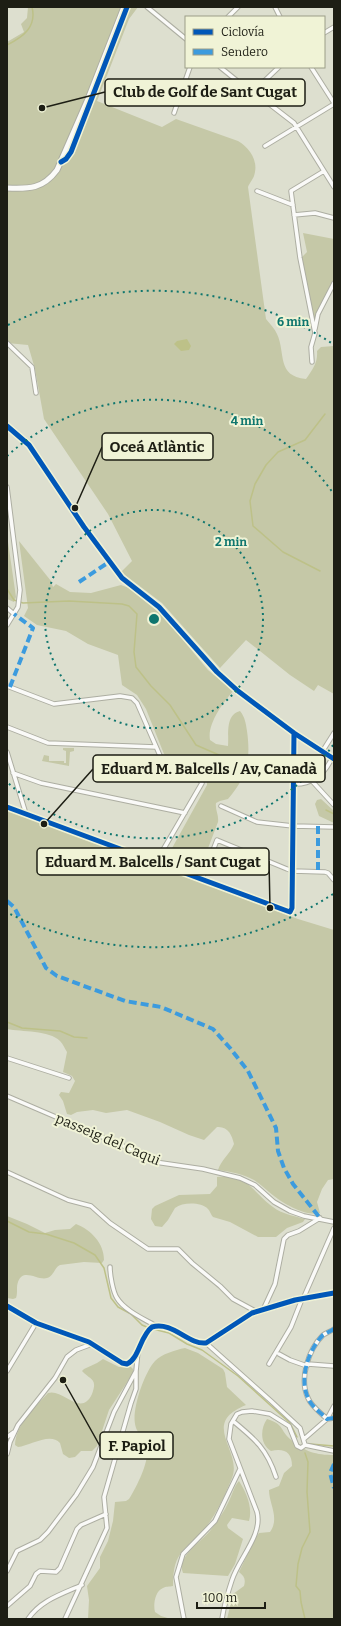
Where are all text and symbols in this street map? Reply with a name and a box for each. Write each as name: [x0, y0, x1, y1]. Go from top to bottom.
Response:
legend: [185, 16, 325, 68]
text: Ciclovía: [221, 25, 265, 39]
text: Sendero: [221, 45, 268, 59]
callout: Club de Golf de Sant Cugat: [105, 79, 305, 106]
text: Club de Golf de Sant Cugat: [113, 83, 297, 101]
text: 6 min: [277, 315, 309, 329]
text: 4 min: [231, 414, 263, 428]
callout: Oceá Atlàntic: [102, 433, 213, 460]
text: Oceá Atlàntic: [109, 438, 205, 456]
text: 2 min: [215, 535, 247, 549]
centre of rings: [147, 612, 161, 626]
callout: Eduard M. Balcells / Av, Canadà: [93, 755, 325, 782]
text: Eduard M. Balcells / Av, Canadà: [101, 760, 318, 778]
callout: Eduard M. Balcells / Sant Cugat: [37, 848, 269, 875]
text: Eduard M. Balcells / Sant Cugat: [45, 853, 261, 871]
street label: passeig del Caqui: [53, 1110, 163, 1169]
callout: F. Papiol: [100, 1432, 173, 1459]
text: F. Papiol: [108, 1437, 166, 1455]
scale bar: [197, 1584, 265, 1610]
text: 100 m: [203, 1591, 238, 1605]

